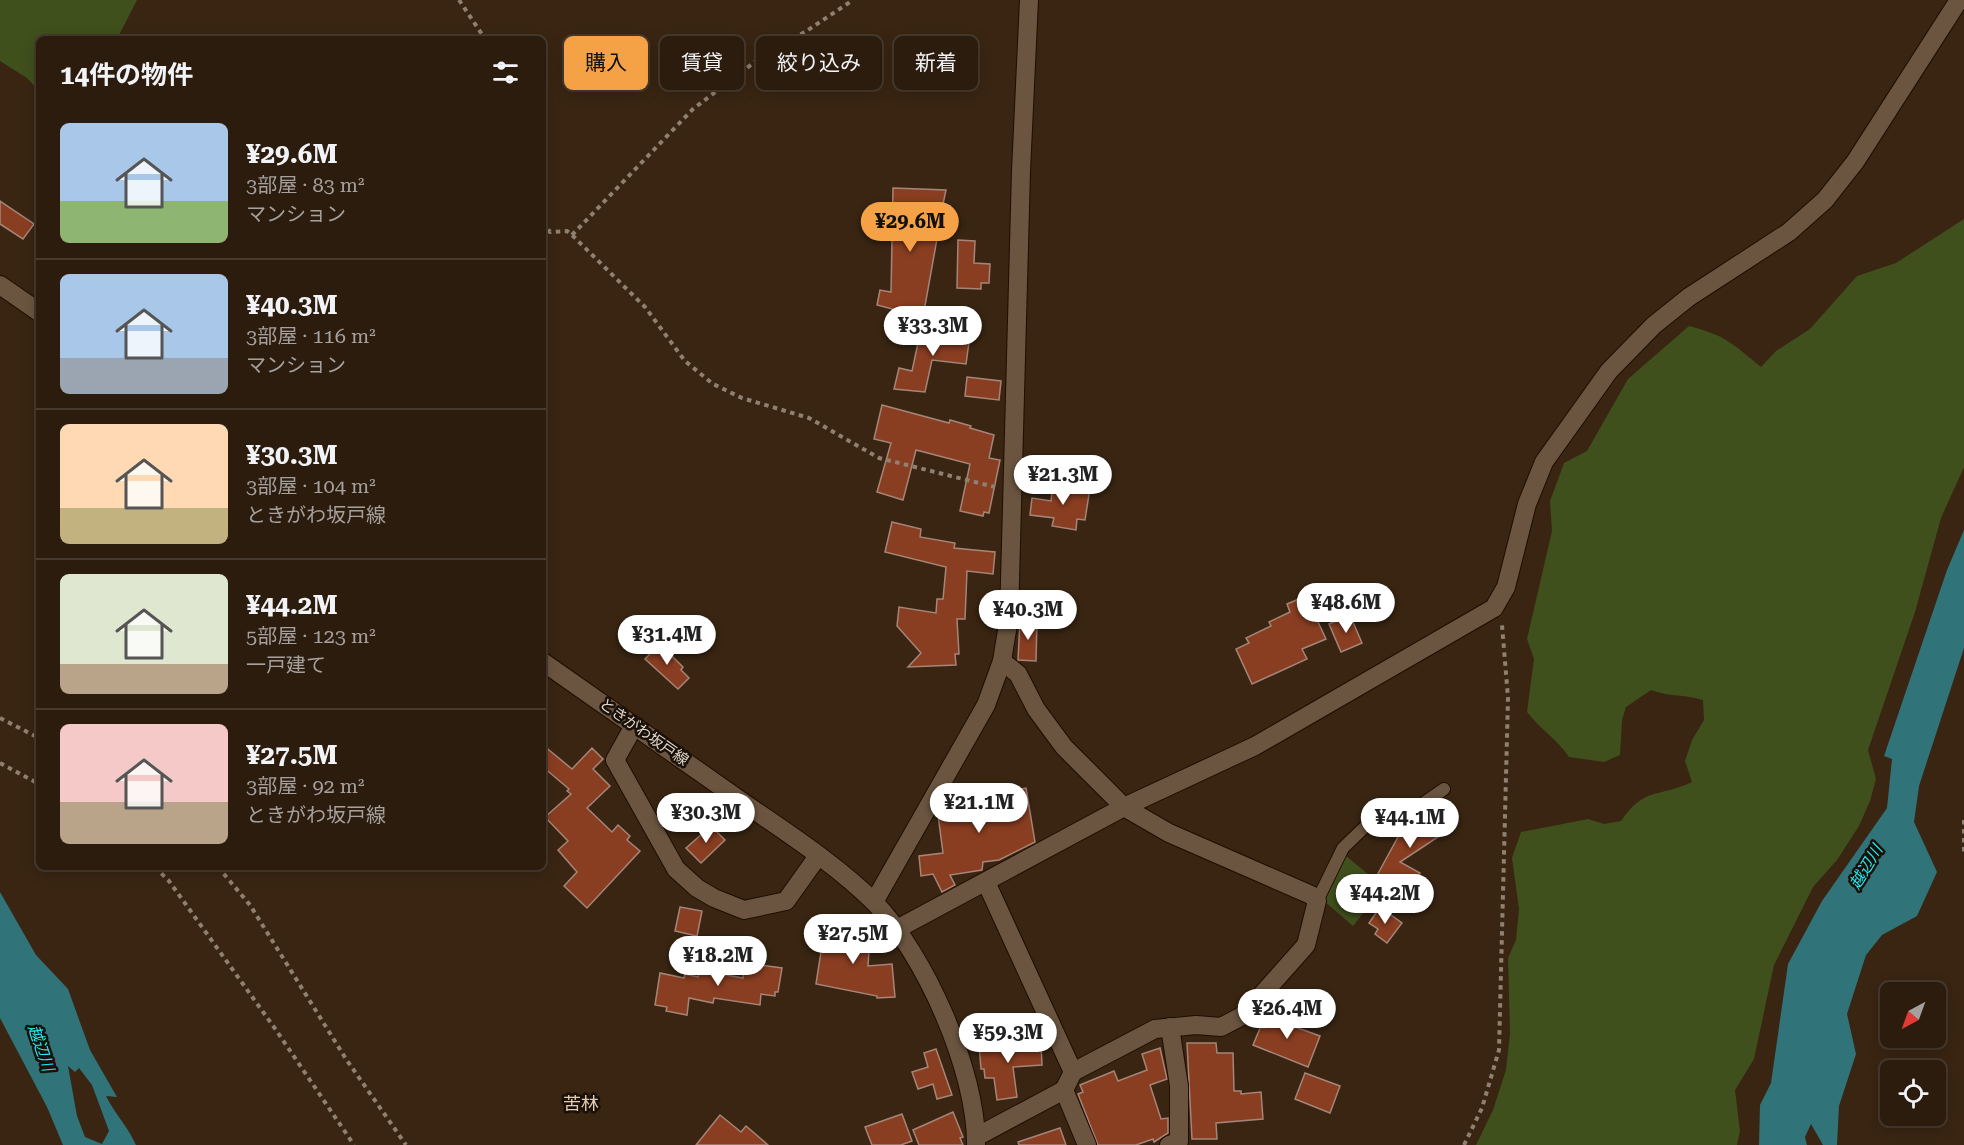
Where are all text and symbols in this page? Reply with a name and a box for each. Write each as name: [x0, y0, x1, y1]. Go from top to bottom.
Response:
chip: 購入: [564, 36, 648, 90]
chip: 賃貸: [660, 36, 744, 90]
chip: 絞り込み: [756, 36, 882, 90]
chip: 新着: [894, 36, 978, 90]
icon: filters: [489, 56, 522, 89]
text: 14件の物件: [60, 60, 193, 90]
text: ¥29.6M: [246, 139, 338, 169]
icon: home: [108, 147, 180, 219]
text: 3部屋 · 83 m²: [246, 173, 365, 197]
text: マンション: [246, 202, 346, 226]
pin: ¥29.6M: [861, 202, 959, 253]
text: ¥29.6M: [875, 209, 945, 233]
text: ¥40.3M: [246, 290, 338, 320]
icon: home: [108, 298, 180, 370]
pin: ¥33.3M: [884, 306, 982, 357]
text: ¥33.3M: [898, 313, 968, 337]
text: 3部屋 · 116 m²: [246, 324, 376, 348]
text: マンション: [246, 353, 346, 377]
text: ¥30.3M: [246, 440, 338, 470]
icon: home: [108, 448, 180, 520]
pin: ¥21.3M: [1014, 455, 1112, 506]
text: ¥21.3M: [1028, 462, 1098, 486]
text: 3部屋 · 104 m²: [246, 474, 376, 498]
text: ときがわ坂戸線: [246, 503, 386, 527]
pin: ¥48.6M: [1297, 583, 1395, 634]
text: ¥44.2M: [246, 590, 338, 620]
pin: ¥40.3M: [979, 590, 1077, 641]
text: ¥48.6M: [1311, 590, 1381, 614]
text: ¥40.3M: [993, 597, 1063, 621]
icon: home: [108, 598, 180, 670]
pin: ¥31.4M: [618, 615, 716, 666]
text: ¥31.4M: [632, 622, 702, 646]
text: 5部屋 · 123 m²: [246, 624, 376, 648]
text: 一戸建て: [246, 653, 326, 677]
street label: ときがわ坂戸線: [596, 695, 692, 769]
text: ¥27.5M: [246, 740, 338, 770]
icon: home: [108, 748, 180, 820]
text: 3部屋 · 92 m²: [246, 774, 365, 798]
pin: ¥21.1M: [930, 783, 1028, 834]
text: ¥21.1M: [944, 790, 1014, 814]
pin: ¥30.3M: [657, 793, 755, 844]
pin: ¥44.1M: [1361, 798, 1459, 849]
text: ¥30.3M: [671, 800, 741, 824]
text: ときがわ坂戸線: [246, 803, 386, 827]
text: ¥44.1M: [1375, 805, 1445, 829]
water label: 越辺川: [1845, 840, 1888, 892]
pin: ¥44.2M: [1336, 874, 1434, 925]
text: ¥44.2M: [1350, 881, 1420, 905]
pin: ¥27.5M: [804, 914, 902, 965]
text: ¥27.5M: [818, 921, 888, 945]
pin: ¥18.2M: [669, 936, 767, 987]
text: ¥18.2M: [683, 943, 753, 967]
north arrow: [1880, 982, 1946, 1048]
map controls: [1880, 982, 1946, 1126]
pin: ¥26.4M: [1238, 989, 1336, 1040]
text: ¥26.4M: [1252, 996, 1322, 1020]
pin: ¥59.3M: [959, 1013, 1057, 1064]
text: ¥59.3M: [973, 1020, 1043, 1044]
water label: 越辺川: [24, 1022, 58, 1076]
button: locate: [1880, 1060, 1946, 1126]
district label: 苦林: [563, 1093, 599, 1114]

